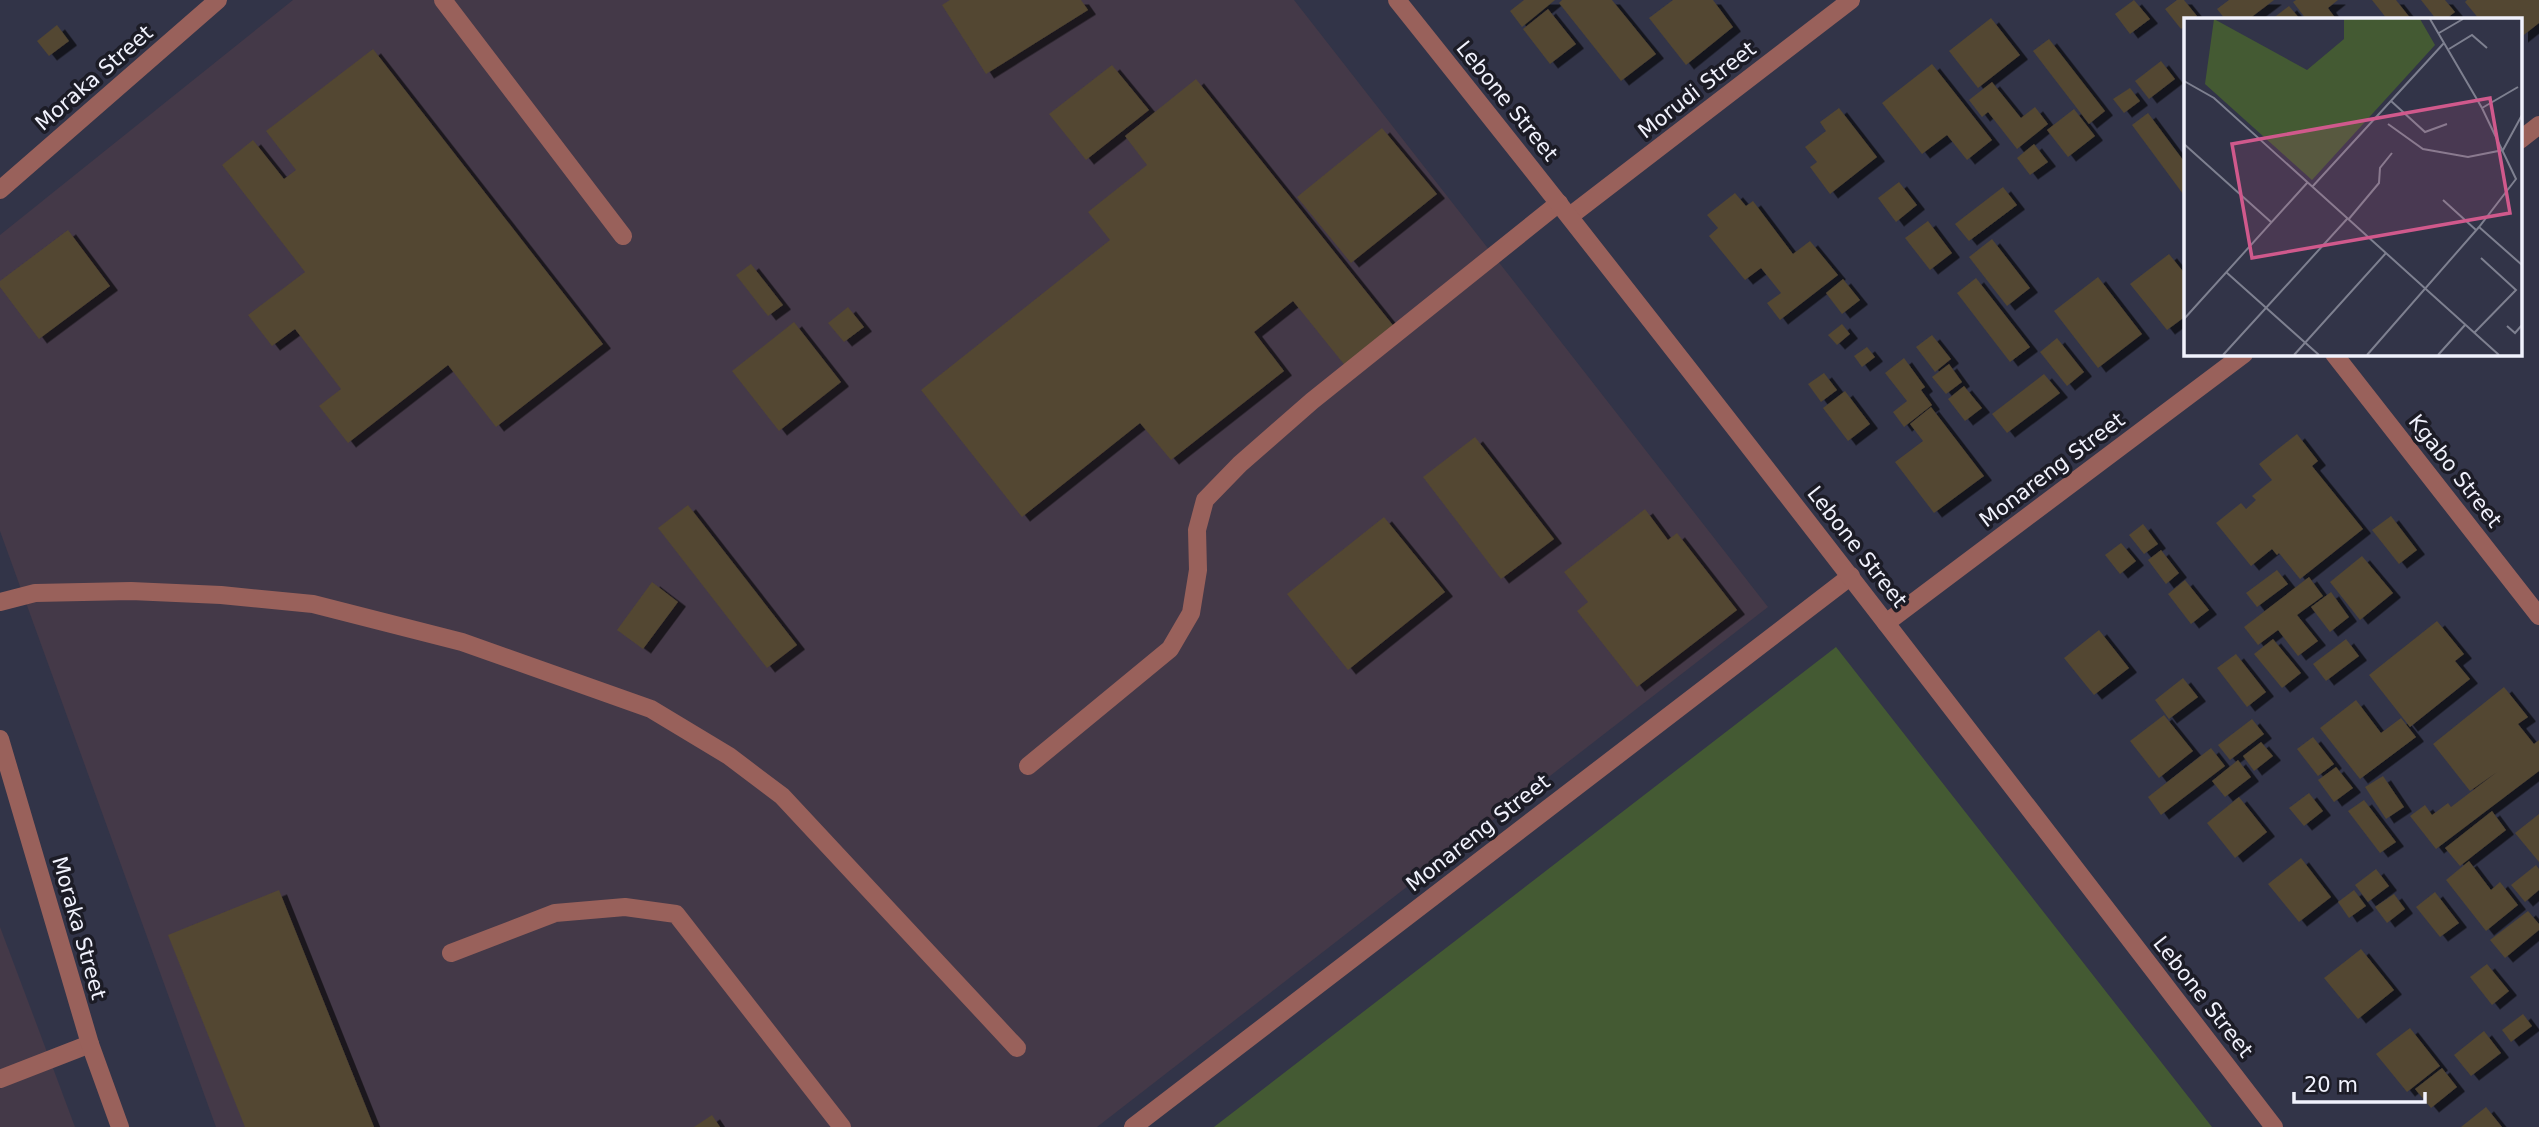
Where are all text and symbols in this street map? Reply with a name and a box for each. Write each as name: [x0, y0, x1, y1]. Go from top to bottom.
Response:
inset map: [2184, 18, 2522, 355]
street label: Moraka Street: [30, 21, 158, 135]
street label: Lebone Street: [1451, 36, 1563, 166]
street label: Morudi Street: [1633, 37, 1761, 143]
street label: Monareng Street: [1975, 408, 2129, 532]
street label: Kgabo Street: [2403, 410, 2507, 532]
street label: Lebone Street: [1802, 482, 1912, 612]
street label: Monareng Street: [1402, 770, 1554, 896]
street label: Moraka Street: [47, 854, 111, 1002]
street label: Lebone Street: [2148, 932, 2258, 1062]
scale bar: [2294, 1060, 2425, 1104]
text: 20 m: [2304, 1073, 2358, 1097]

